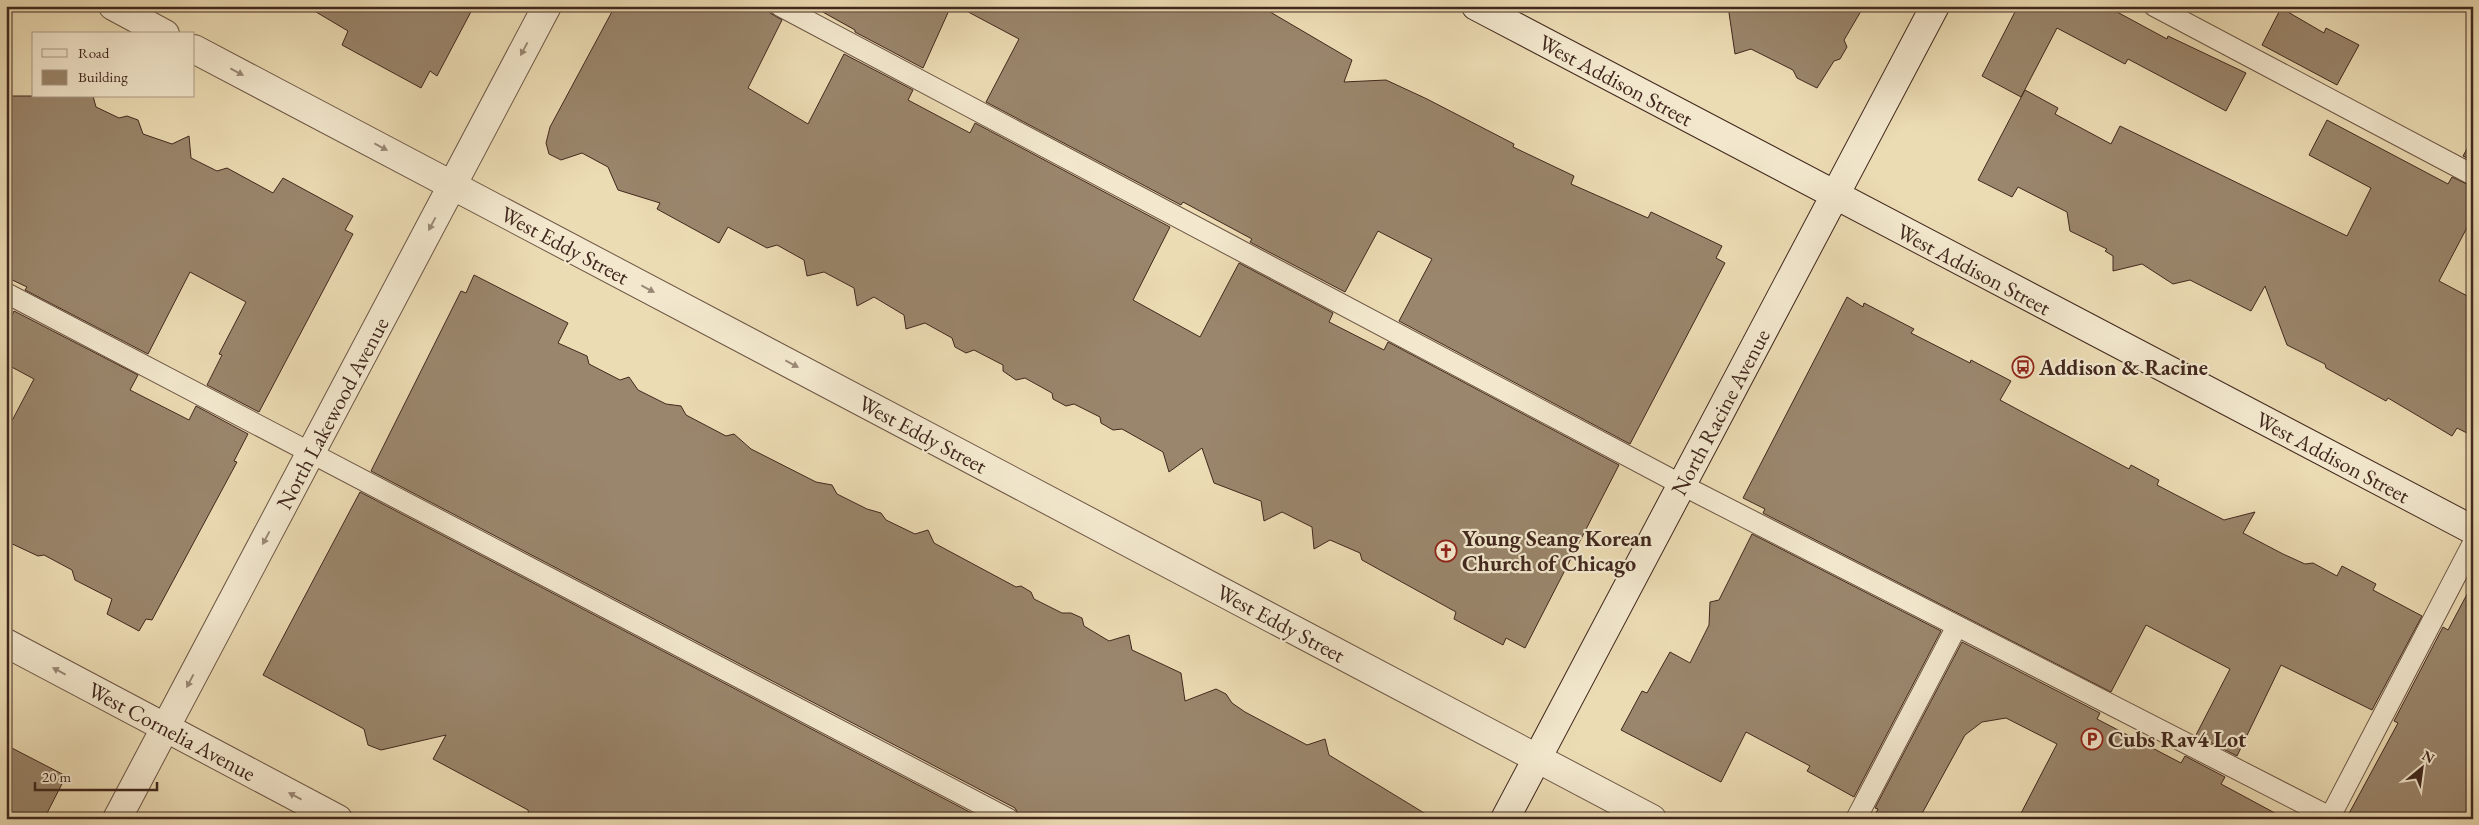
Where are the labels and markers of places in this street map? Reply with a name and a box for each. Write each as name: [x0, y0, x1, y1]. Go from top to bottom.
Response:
place label: Addison & Racine: [2038, 353, 2208, 382]
bus stop icon: Addison & Racine: [2011, 355, 2035, 379]
place label: Young Seang Korean Church of Chicago: [1462, 524, 1653, 578]
church icon: Young Seang Korean Church of Chicago: [1434, 539, 1458, 563]
place label: Cubs Rav4 Lot: [2108, 725, 2247, 754]
parking icon: Cubs Rav4 Lot: [2080, 727, 2104, 751]

